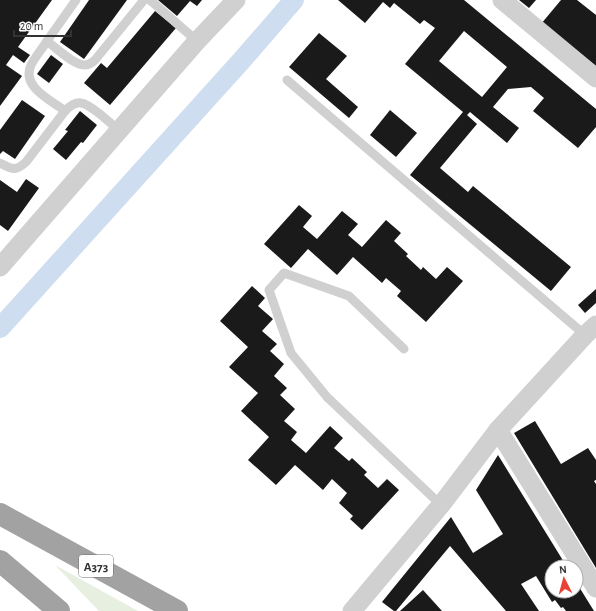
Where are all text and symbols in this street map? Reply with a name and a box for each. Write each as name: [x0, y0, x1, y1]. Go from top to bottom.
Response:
scale bar: [14, 12, 71, 38]
text: 20 m: [20, 20, 43, 32]
road number: A373: [79, 555, 113, 577]
north arrow: [544, 559, 584, 599]
text: N: [559, 564, 567, 575]

